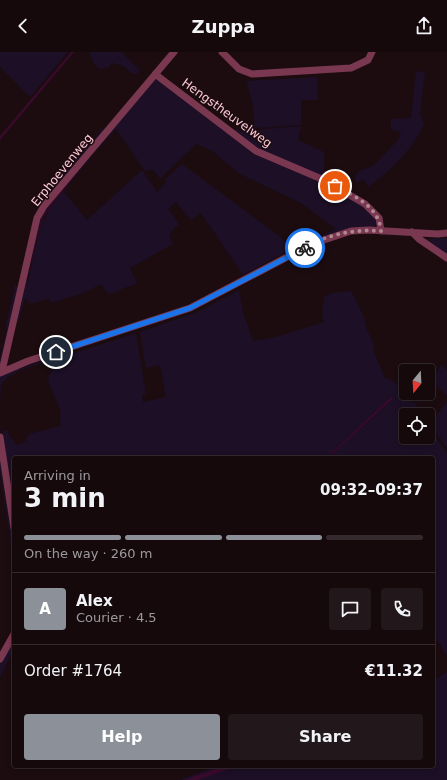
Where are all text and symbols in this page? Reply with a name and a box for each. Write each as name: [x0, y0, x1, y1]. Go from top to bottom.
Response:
icon: back: [12, 15, 34, 37]
icon: share: [413, 15, 435, 37]
text: Zuppa: [192, 16, 255, 37]
street label: Hengstheuvelweg: [179, 76, 275, 150]
street label: Erphoevenweg: [28, 131, 96, 209]
pin: [318, 169, 352, 203]
icon: bag: [324, 175, 346, 197]
courier: [285, 228, 325, 268]
icon: bike: [294, 237, 316, 259]
pin: [39, 335, 73, 369]
icon: home: [45, 341, 67, 363]
north arrow: [399, 364, 435, 400]
map controls: [399, 364, 435, 444]
button: locate: [399, 408, 435, 444]
text: Arriving in: [24, 468, 91, 483]
text: 09:32–09:37: [320, 481, 423, 499]
text: 3 min: [24, 483, 106, 513]
text: On the way · 260 m: [24, 546, 152, 561]
button: chat: [329, 588, 371, 630]
button: phone: [381, 588, 423, 630]
text: Alex: [76, 592, 113, 610]
text: A: [39, 600, 51, 618]
text: Courier · 4.5: [76, 610, 157, 625]
text: Order #1764: [24, 662, 122, 680]
text: €11.32: [365, 662, 423, 680]
button: Help: [24, 714, 220, 760]
button: Share: [228, 714, 423, 760]

